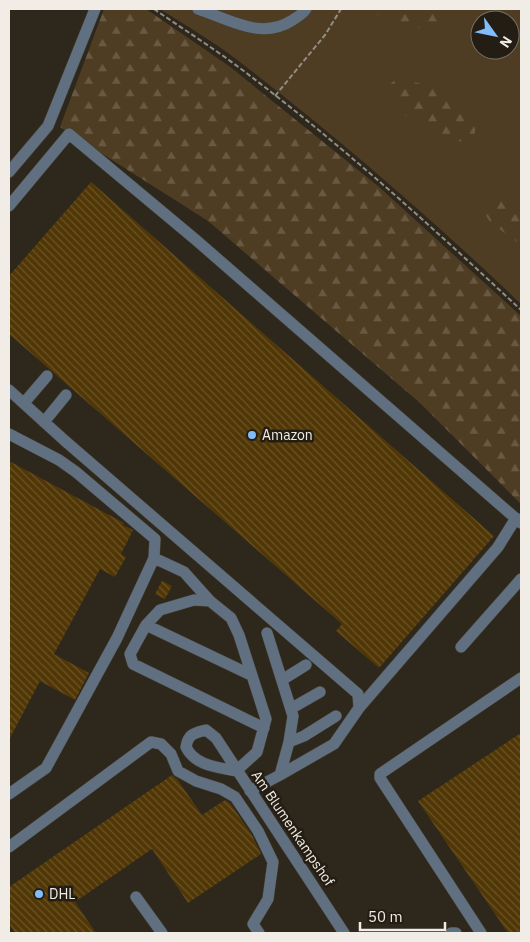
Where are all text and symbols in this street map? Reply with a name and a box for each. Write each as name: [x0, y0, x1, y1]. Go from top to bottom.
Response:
north arrow: [470, 10, 520, 60]
text: N: [496, 33, 516, 51]
place label: Amazon: [262, 426, 313, 444]
marker: Amazon: [246, 429, 258, 441]
street label: Am Blumenkampshof: [248, 767, 339, 890]
place label: DHL: [49, 885, 75, 903]
marker: DHL: [33, 888, 45, 900]
scale bar: [360, 900, 445, 932]
text: 50 m: [368, 907, 403, 926]

